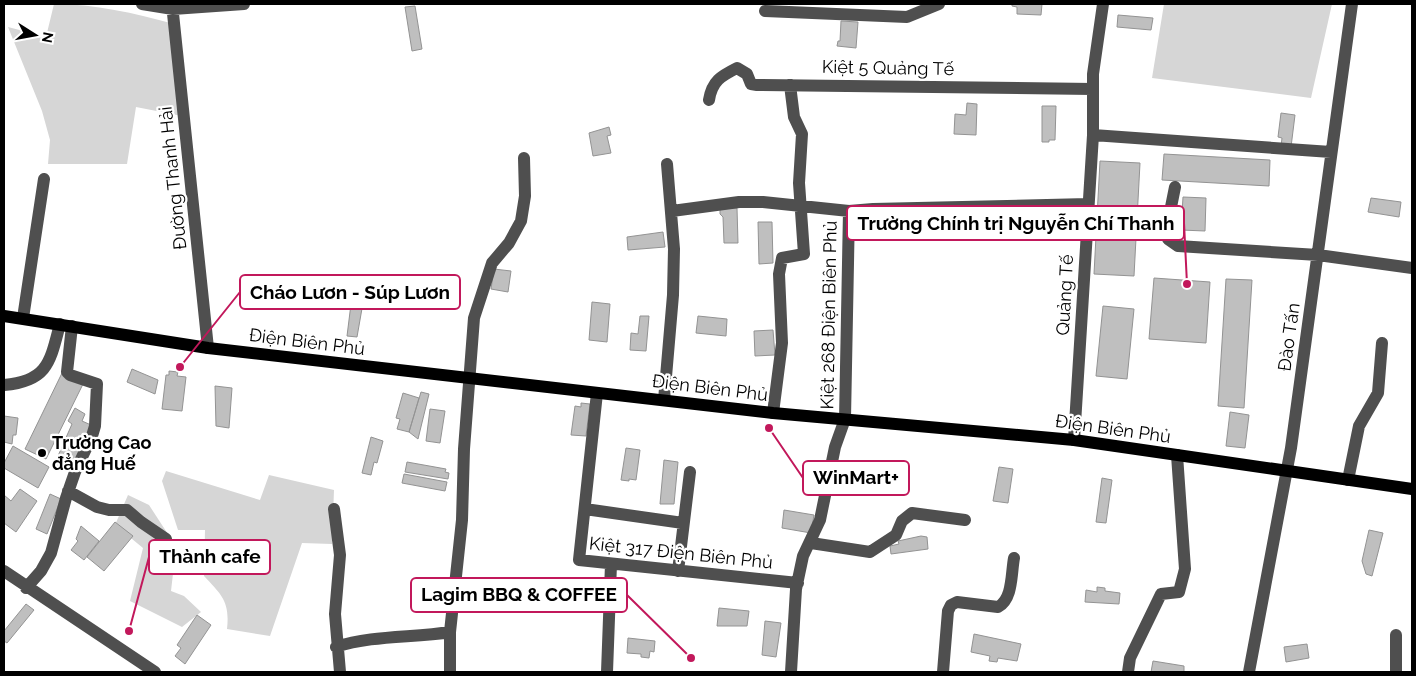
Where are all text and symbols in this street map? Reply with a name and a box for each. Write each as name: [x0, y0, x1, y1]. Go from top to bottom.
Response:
north arrow: [10, 10, 60, 60]
text: N: [39, 31, 57, 44]
street label: Kiệt 5 Quảng Tế: [822, 56, 955, 79]
street label: Đường Thanh Hải: [155, 105, 190, 251]
callout: Trường Chính trị Nguyễn Chí Thanh: [847, 206, 1184, 240]
text: Trường Chính trị Nguyễn Chí Thanh: [858, 212, 1174, 234]
street label: Kiệt 268 Điện Biên Phủ: [816, 220, 841, 410]
street label: Quảng Tế: [1052, 253, 1077, 336]
callout: Cháo Lươn - Súp Lươn: [240, 275, 460, 309]
text: Cháo Lươn - Súp Lươn: [250, 281, 450, 303]
street label: Đào Tấn: [1273, 301, 1304, 372]
street label: Điện Biên Phủ: [248, 324, 366, 359]
street label: Điện Biên Phủ: [651, 370, 769, 405]
street label: Điện Biên Phủ: [1054, 410, 1172, 447]
place label: Trường Cao đẳng Huế: [52, 432, 152, 474]
marker: Trường Cao đẳng Huế: [36, 447, 48, 459]
callout: WinMart+: [803, 461, 909, 495]
text: WinMart+: [813, 466, 899, 488]
street label: Kiệt 317 Điện Biên Phủ: [588, 532, 774, 573]
callout: Thành cafe: [149, 540, 270, 574]
text: Thành cafe: [159, 545, 261, 567]
callout: Lagim BBQ & COFFEE: [411, 578, 627, 612]
text: Lagim BBQ & COFFEE: [421, 583, 617, 605]

